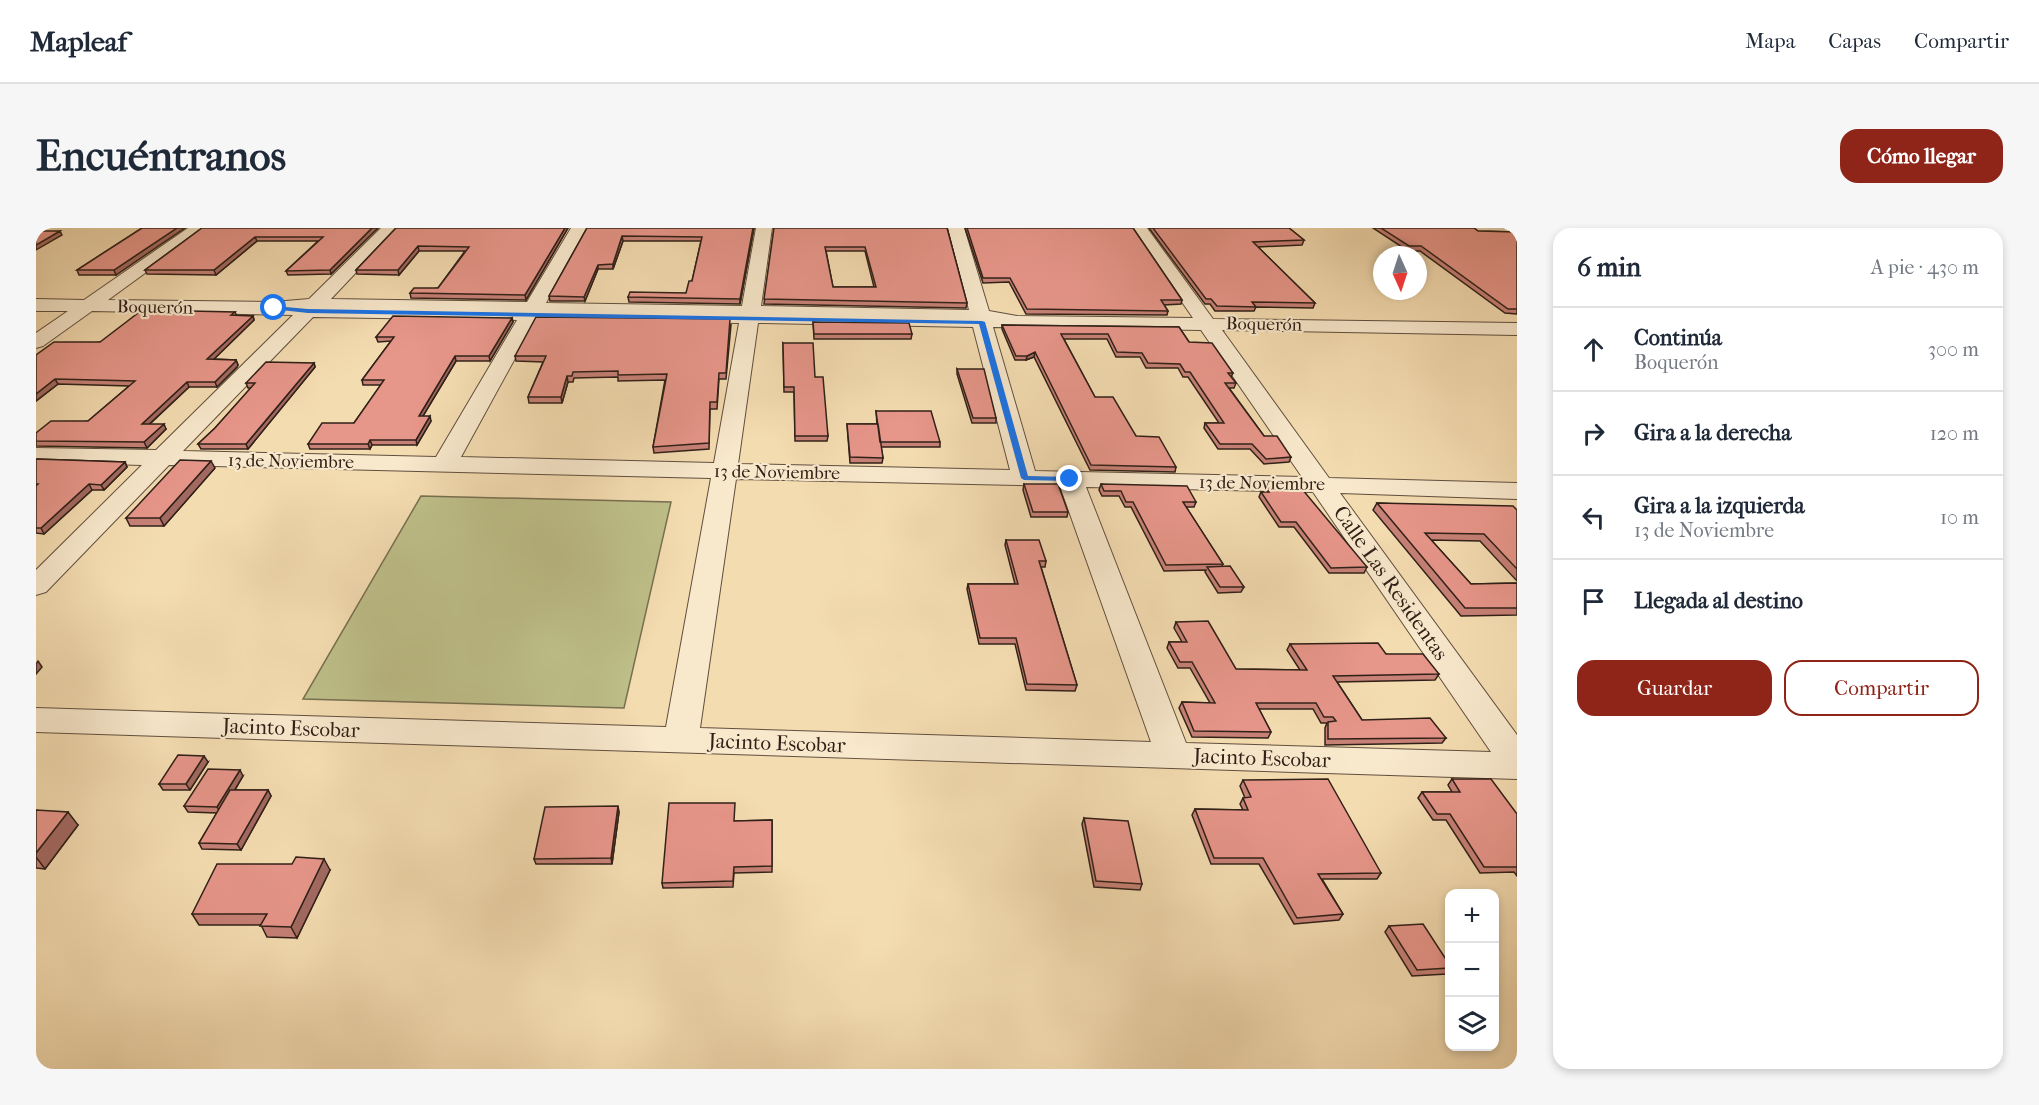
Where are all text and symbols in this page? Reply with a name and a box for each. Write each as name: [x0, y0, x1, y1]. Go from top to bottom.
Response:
text: Mapleaf: [30, 25, 127, 58]
text: Mapa: [1745, 29, 1795, 53]
text: Capas: [1828, 29, 1881, 53]
text: Compartir: [1914, 29, 2009, 53]
button: Cómo llegar: [1840, 129, 2003, 183]
text: Encuéntranos: [36, 132, 286, 181]
north arrow: [1373, 246, 1427, 300]
text: 6 min: [1577, 252, 1641, 283]
text: A pie · 430 m: [1871, 256, 1979, 279]
route start: [260, 294, 286, 320]
street label: Boquerón: [117, 296, 194, 319]
street label: Boquerón: [1226, 313, 1303, 336]
text: Continúa: [1634, 325, 1722, 351]
icon: ahead: [1577, 333, 1610, 366]
text: 300 m: [1928, 338, 1979, 361]
text: Boquerón: [1634, 351, 1719, 374]
icon: right: [1577, 417, 1610, 450]
text: Gira a la derecha: [1634, 420, 1791, 446]
text: 120 m: [1930, 422, 1979, 445]
street label: 13 de Noviembre: [228, 450, 354, 473]
street label: 13 de Noviembre: [714, 461, 840, 484]
route end: [1056, 465, 1082, 491]
street label: 13 de Noviembre: [1199, 472, 1325, 495]
text: Gira a la izquierda: [1634, 493, 1805, 519]
street label: Calle Las Residentas: [1329, 501, 1453, 665]
icon: left: [1577, 501, 1610, 534]
text: 10 m: [1940, 506, 1979, 529]
text: 13 de Noviembre: [1634, 519, 1774, 542]
icon: arrive: [1577, 585, 1610, 618]
text: Llegada al destino: [1634, 588, 1803, 614]
button: Guardar: [1577, 660, 1772, 716]
button: Compartir: [1784, 660, 1979, 716]
street label: Jacinto Escobar: [220, 714, 360, 742]
street label: Jacinto Escobar: [706, 729, 846, 757]
street label: Jacinto Escobar: [1191, 744, 1331, 772]
map controls: [1445, 889, 1499, 1051]
button: +: [1445, 889, 1499, 943]
button: −: [1445, 943, 1499, 997]
button: layers: [1445, 997, 1499, 1051]

